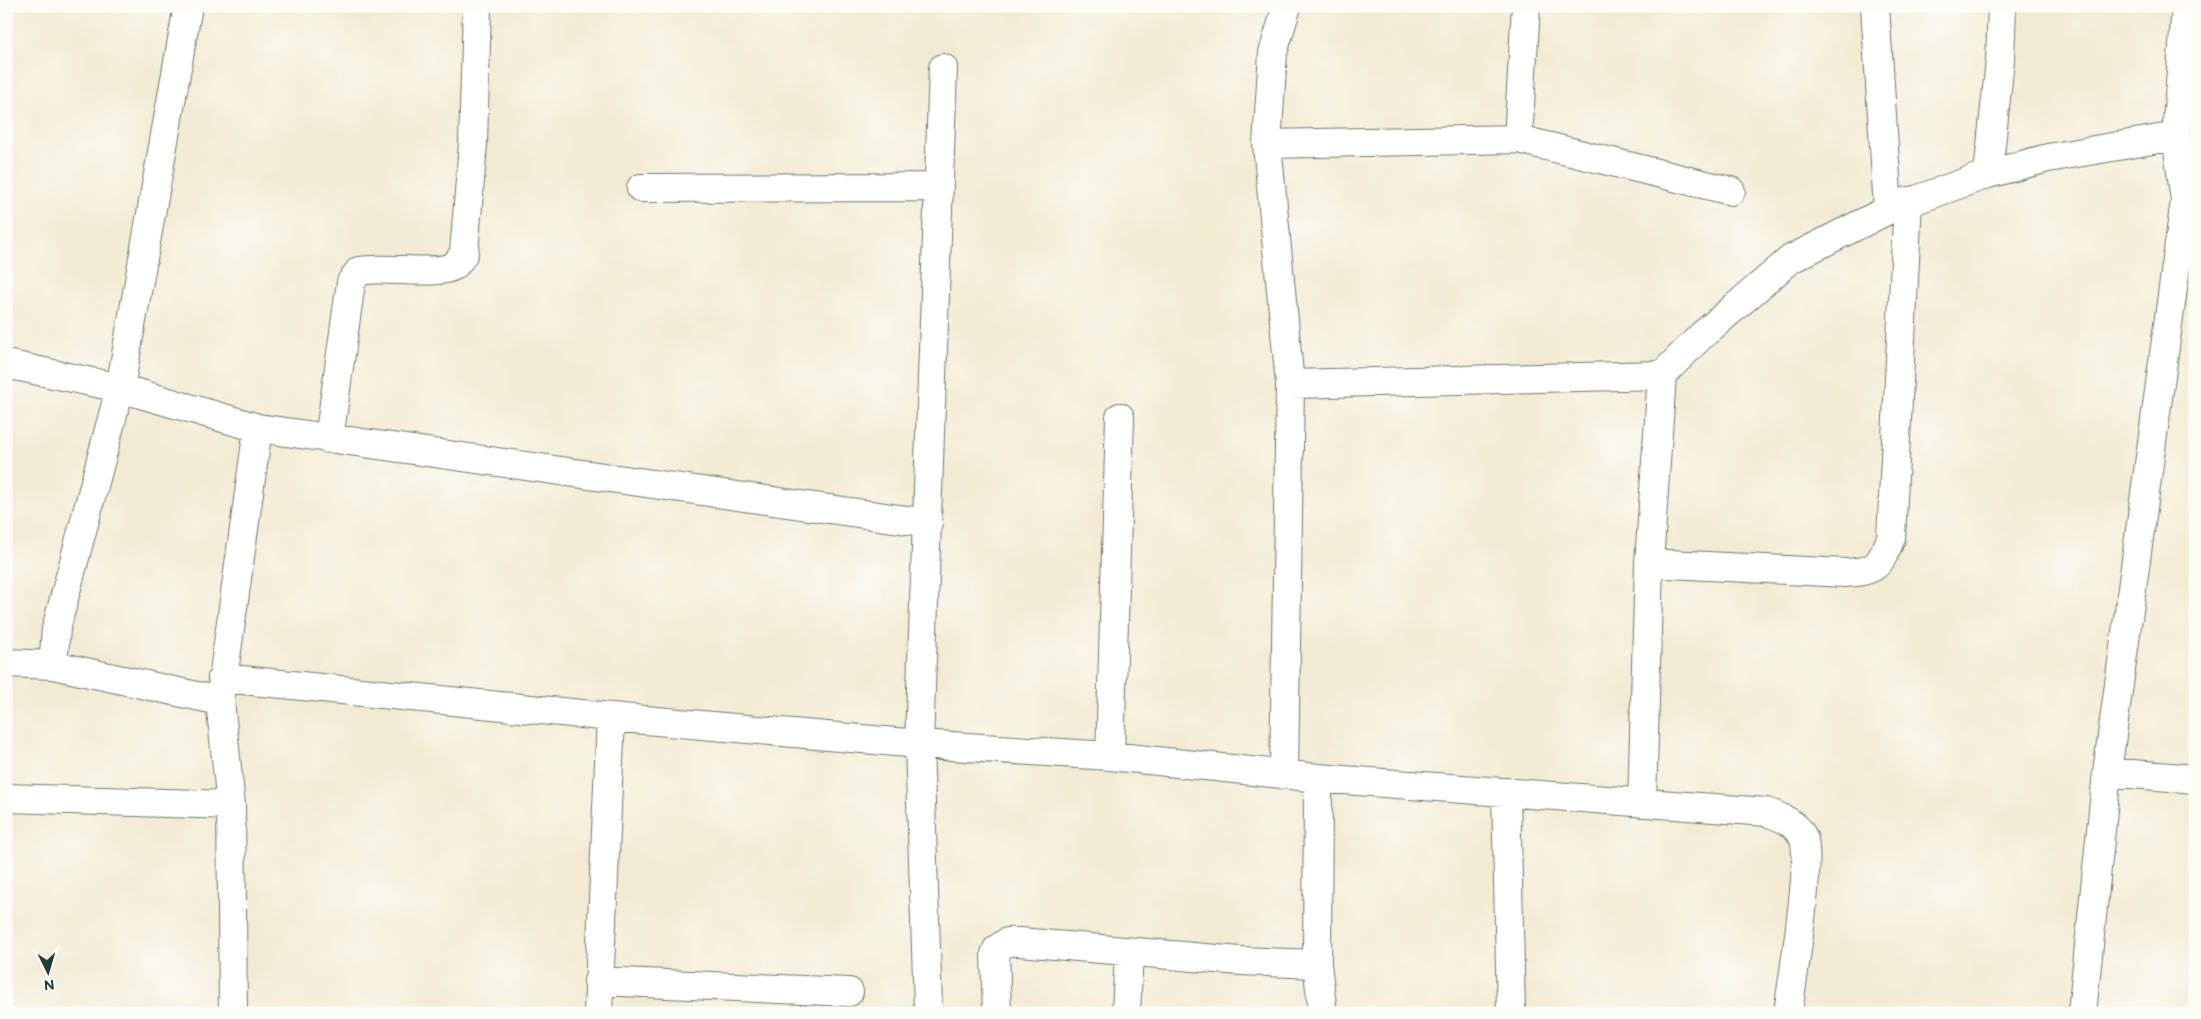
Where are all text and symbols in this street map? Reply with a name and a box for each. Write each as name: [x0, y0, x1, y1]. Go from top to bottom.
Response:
north arrow: [22, 946, 72, 996]
text: N: [43, 976, 55, 993]

